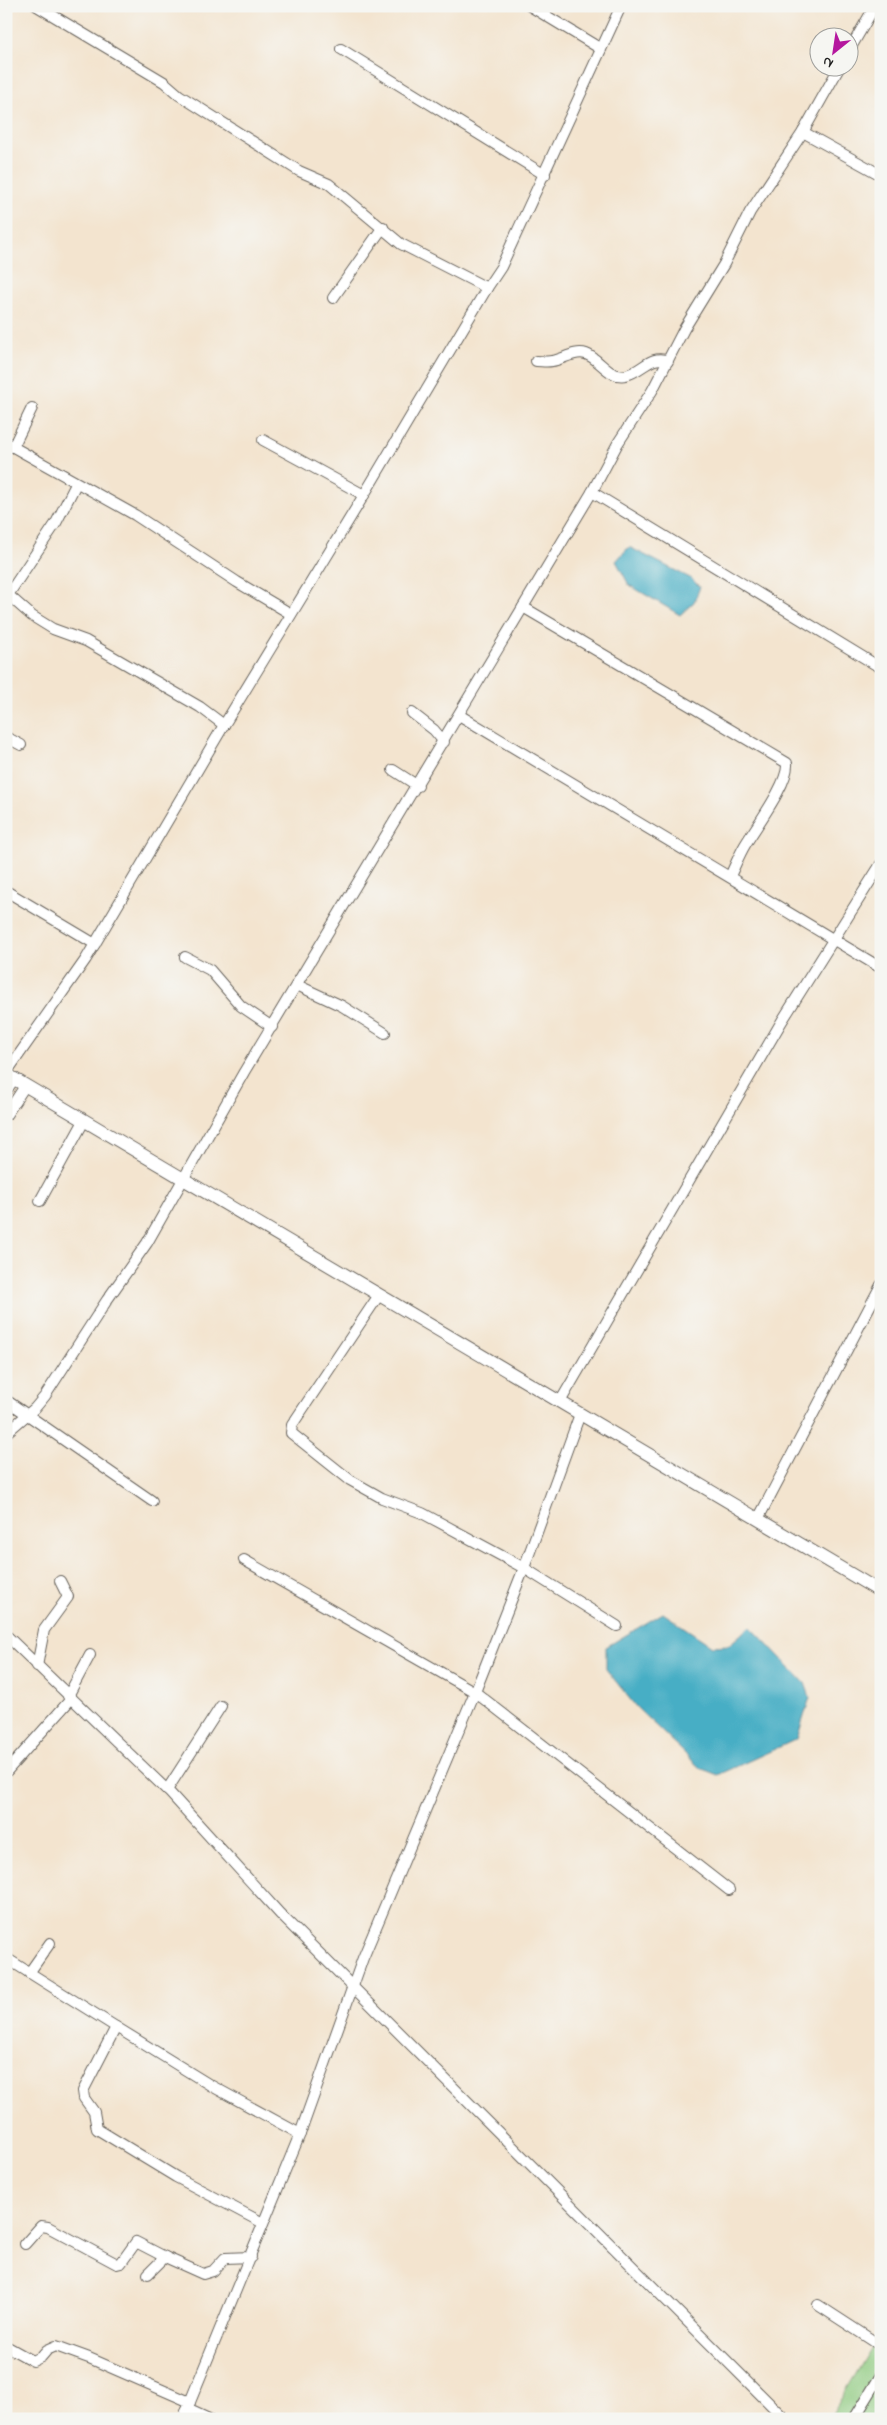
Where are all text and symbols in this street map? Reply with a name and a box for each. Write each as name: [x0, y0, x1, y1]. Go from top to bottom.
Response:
north arrow: [810, 28, 860, 78]
text: N: [819, 51, 838, 73]

